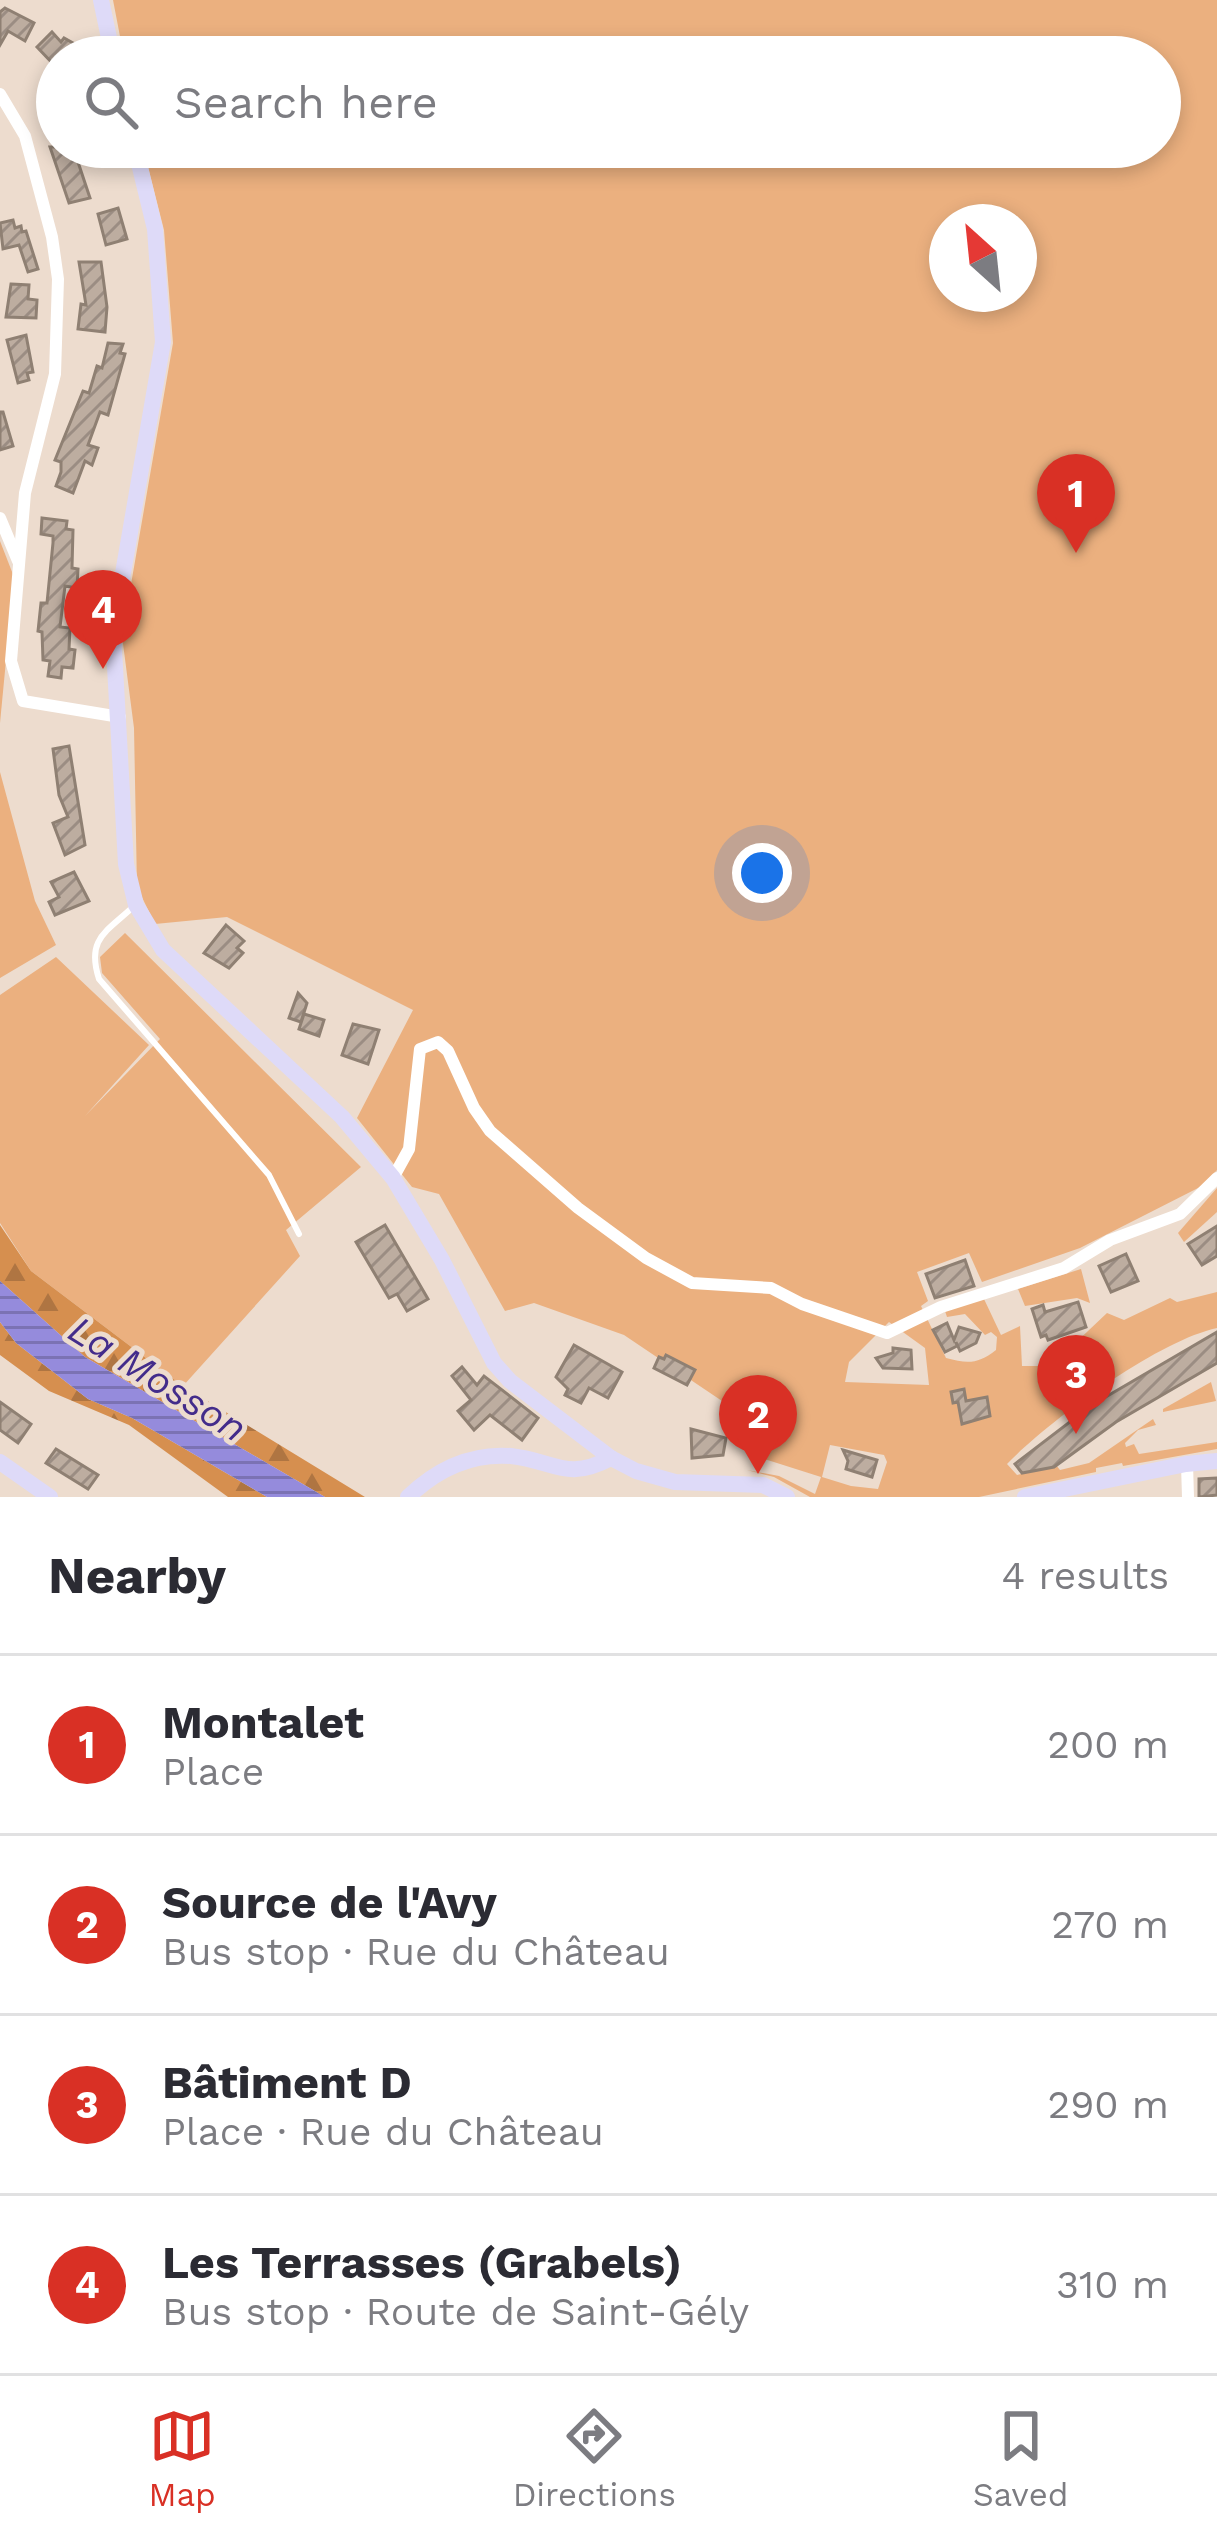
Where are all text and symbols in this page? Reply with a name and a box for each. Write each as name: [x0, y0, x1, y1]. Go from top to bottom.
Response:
search box: [36, 36, 1181, 168]
icon: search: [78, 69, 144, 135]
text: Search here: [174, 76, 438, 129]
north arrow: [929, 204, 1037, 312]
pin: 1: [1037, 454, 1115, 553]
pin: 4: [64, 570, 142, 669]
your location: [732, 843, 792, 903]
water label: La Mosson: [61, 1306, 255, 1451]
pin: 3: [1037, 1335, 1115, 1434]
pin: 2: [719, 1375, 797, 1474]
text: Nearby: [48, 1546, 226, 1605]
text: 4 results: [1001, 1553, 1169, 1598]
text: Montalet: [162, 1696, 364, 1749]
text: 1: [79, 1722, 95, 1767]
text: 200 m: [1047, 1722, 1169, 1767]
text: Place: [162, 1749, 264, 1794]
text: Source de l'Avy: [162, 1876, 497, 1929]
text: 2: [75, 1902, 99, 1947]
text: 270 m: [1051, 1902, 1169, 1947]
text: Bus stop · Rue du Château: [162, 1929, 670, 1974]
text: Bâtiment D: [162, 2056, 412, 2109]
text: 3: [75, 2082, 99, 2127]
text: 290 m: [1047, 2082, 1169, 2127]
text: Place · Rue du Château: [162, 2109, 604, 2154]
text: Les Terrasses (Grabels): [162, 2236, 682, 2289]
text: 4: [74, 2262, 100, 2307]
text: 310 m: [1056, 2262, 1169, 2307]
text: Bus stop · Route de Saint-Gély: [162, 2289, 749, 2334]
tab: Map: [148, 2403, 216, 2514]
tab: Directions: [513, 2403, 676, 2514]
tab: Saved: [973, 2403, 1069, 2514]

